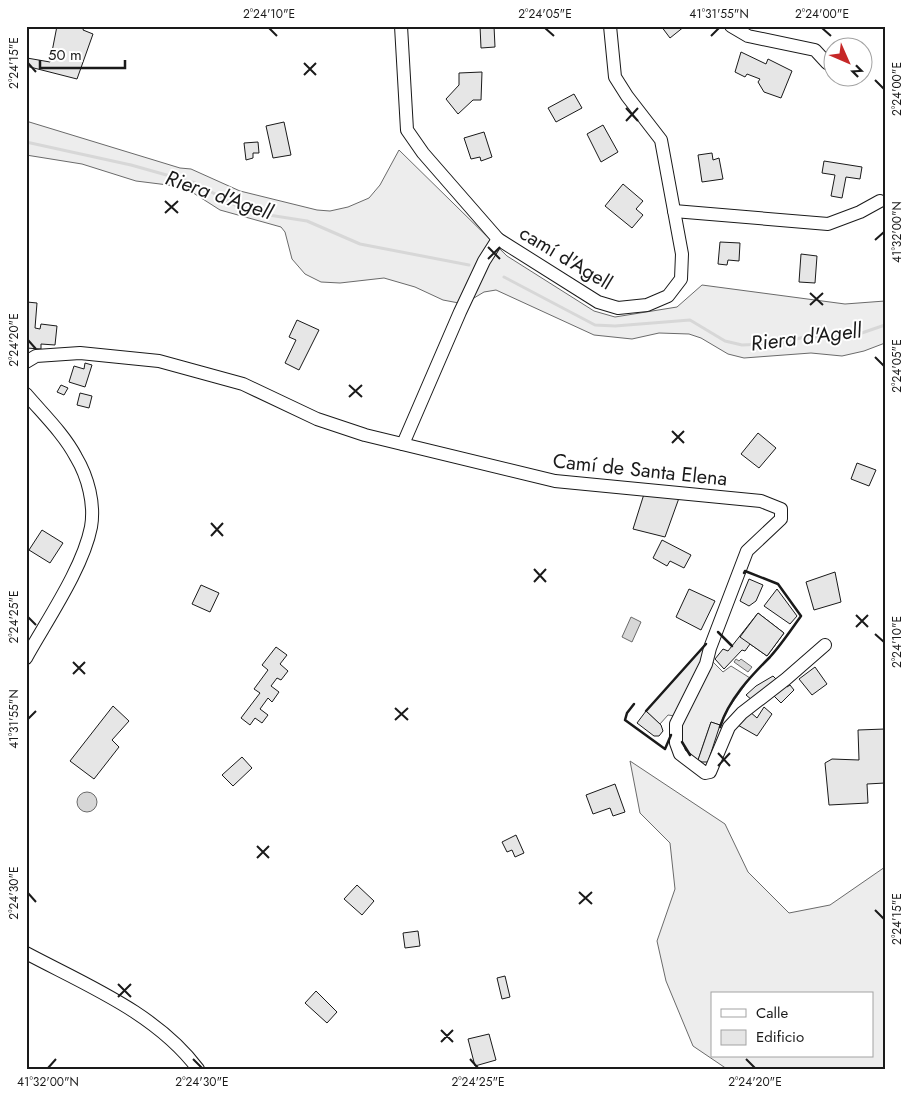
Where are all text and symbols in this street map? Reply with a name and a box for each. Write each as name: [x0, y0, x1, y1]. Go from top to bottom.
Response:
text: 2°24'10"E: [243, 5, 295, 23]
text: 2°24'05"E: [518, 5, 572, 23]
text: 41°31'55"N: [689, 5, 749, 23]
text: 2°24'00"E: [795, 5, 849, 23]
text: 2°24'15"E: [5, 37, 23, 89]
scale bar: [40, 38, 125, 70]
north arrow: [824, 38, 874, 88]
text: 50 m: [48, 44, 82, 66]
text: N: [846, 60, 868, 82]
text: 2°24'00"E: [888, 62, 906, 116]
water label: Riera d'Agell: [161, 163, 278, 228]
text: 41°32'00"N: [888, 201, 906, 263]
street label: camí d'Agell: [514, 219, 618, 297]
text: 2°24'20"E: [5, 313, 23, 367]
water label: Riera d'Agell: [749, 315, 864, 359]
text: 2°24'05"E: [888, 339, 906, 393]
street label: Camí de Santa Elena: [551, 446, 729, 494]
text: 2°24'25"E: [5, 590, 23, 644]
text: 2°24'10"E: [888, 616, 906, 668]
text: 41°31'55"N: [5, 689, 23, 749]
text: 2°24'30"E: [5, 866, 23, 920]
text: 2°24'15"E: [888, 893, 906, 945]
legend: [711, 992, 874, 1058]
text: Calle: [756, 1002, 788, 1024]
text: Edificio: [756, 1026, 804, 1048]
text: 41°32'00"N: [17, 1073, 79, 1091]
text: 2°24'30"E: [175, 1073, 229, 1091]
text: 2°24'25"E: [451, 1073, 505, 1091]
text: 2°24'20"E: [728, 1073, 782, 1091]

